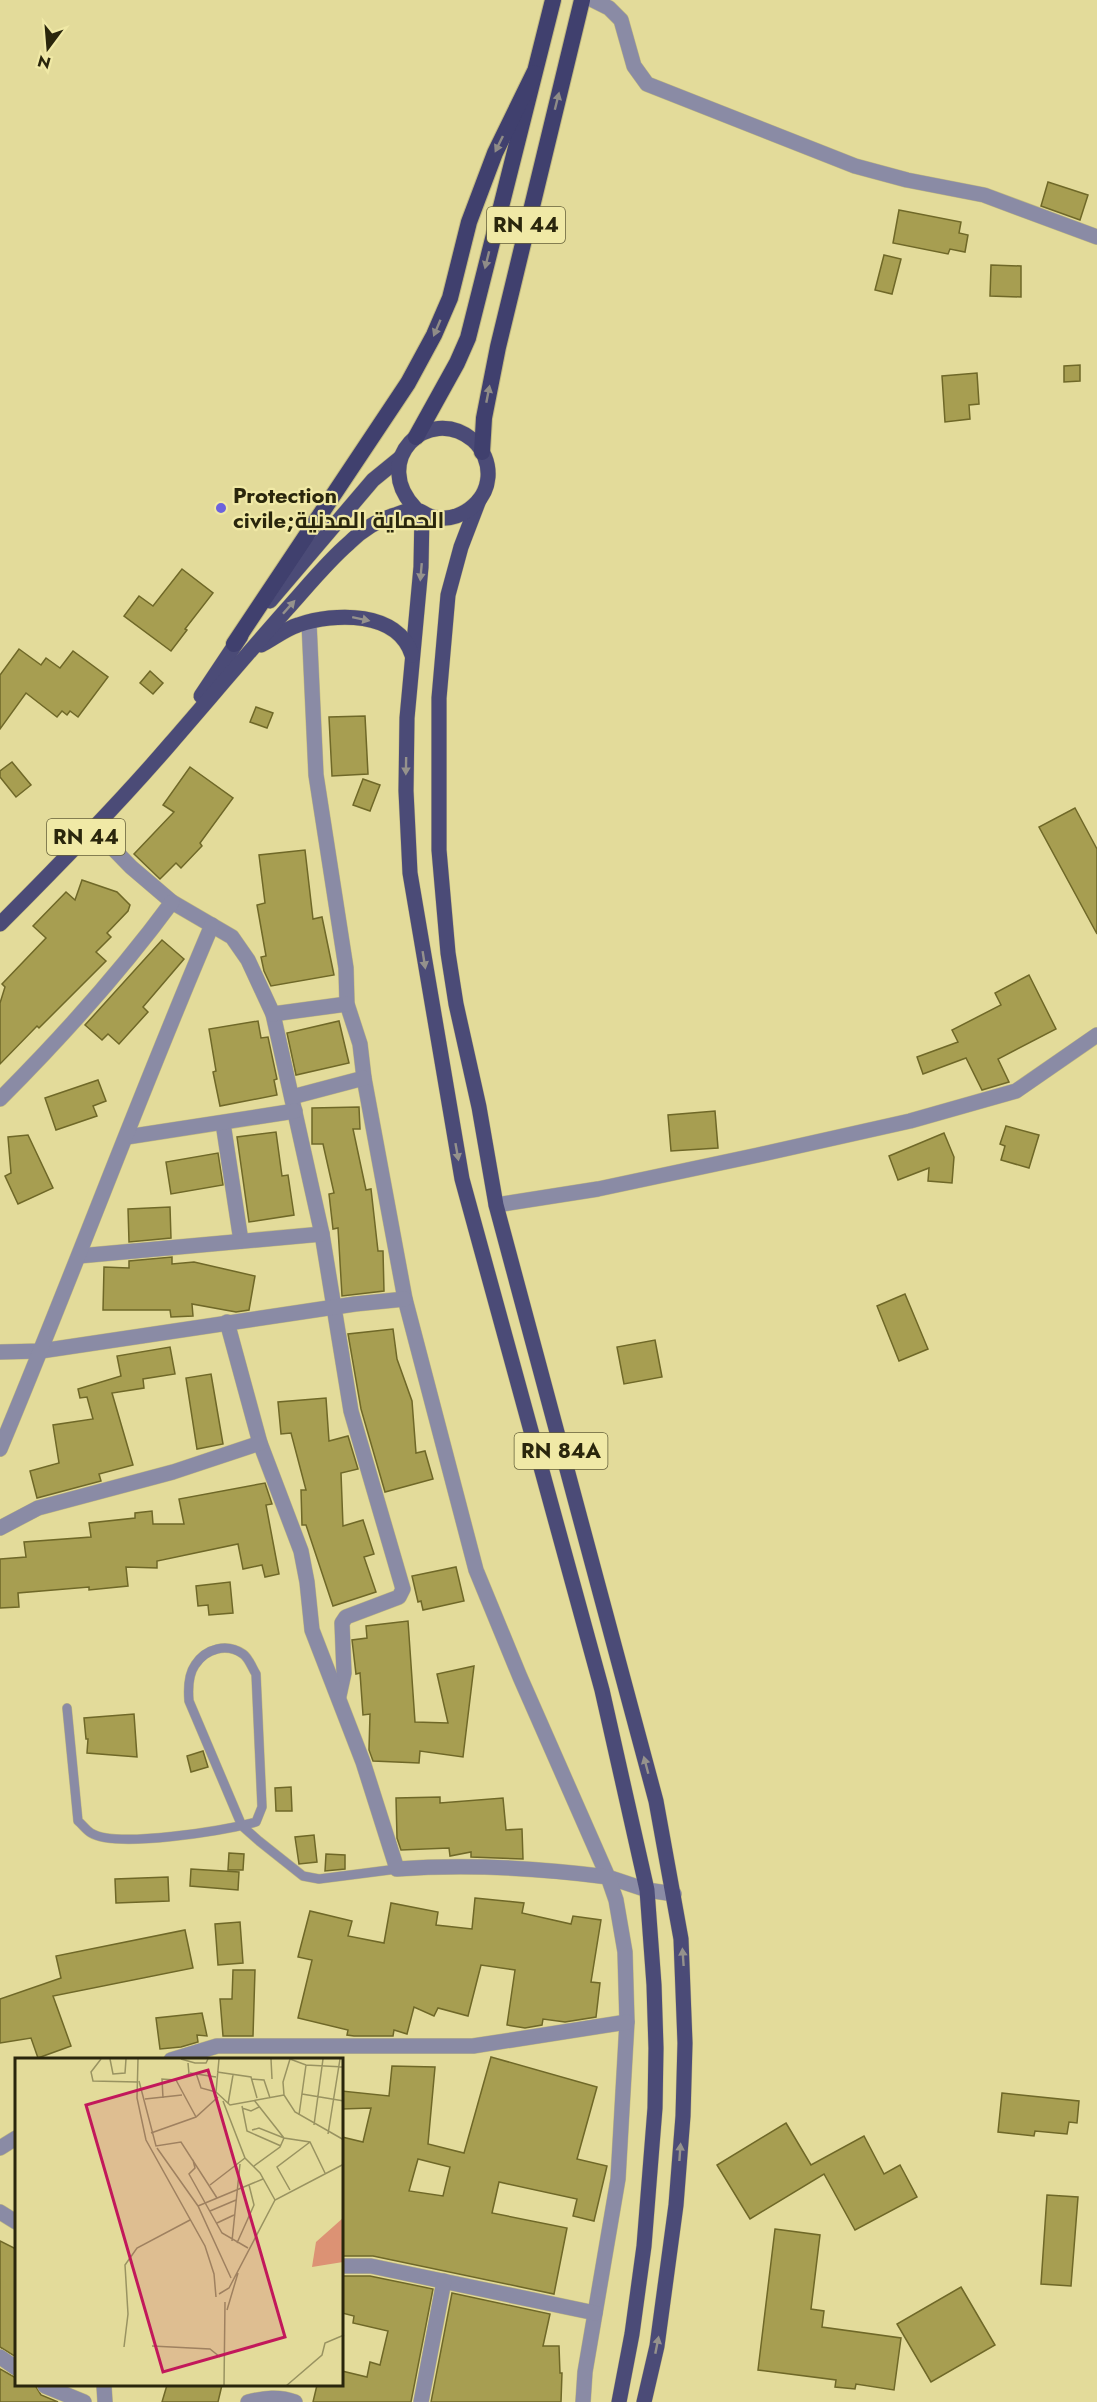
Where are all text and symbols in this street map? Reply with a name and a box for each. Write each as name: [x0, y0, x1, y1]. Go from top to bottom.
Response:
north arrow: [18, 18, 78, 78]
text: N: [35, 49, 53, 75]
one-way arrow: [552, 92, 562, 111]
one-way arrow: [495, 136, 504, 153]
road number: RN 44: [487, 207, 565, 243]
one-way arrow: [481, 251, 491, 270]
one-way arrow: [432, 320, 441, 337]
one-way arrow: [484, 384, 493, 403]
place label: Protection civile;الحماية المدنية: [233, 479, 444, 536]
marker: Protection civile;الحماية المدنية: [214, 501, 228, 515]
one-way arrow: [416, 562, 425, 581]
one-way arrow: [282, 599, 296, 614]
one-way arrow: [352, 615, 371, 624]
one-way arrow: [402, 757, 411, 776]
road number: RN 44: [47, 819, 125, 855]
one-way arrow: [420, 951, 429, 970]
one-way arrow: [453, 1143, 462, 1162]
road number: RN 84A: [514, 1433, 608, 1469]
one-way arrow: [641, 1756, 651, 1775]
one-way arrow: [678, 1947, 687, 1966]
inset map: [15, 2058, 344, 2387]
one-way arrow: [676, 2142, 685, 2161]
one-way arrow: [653, 2335, 662, 2354]

